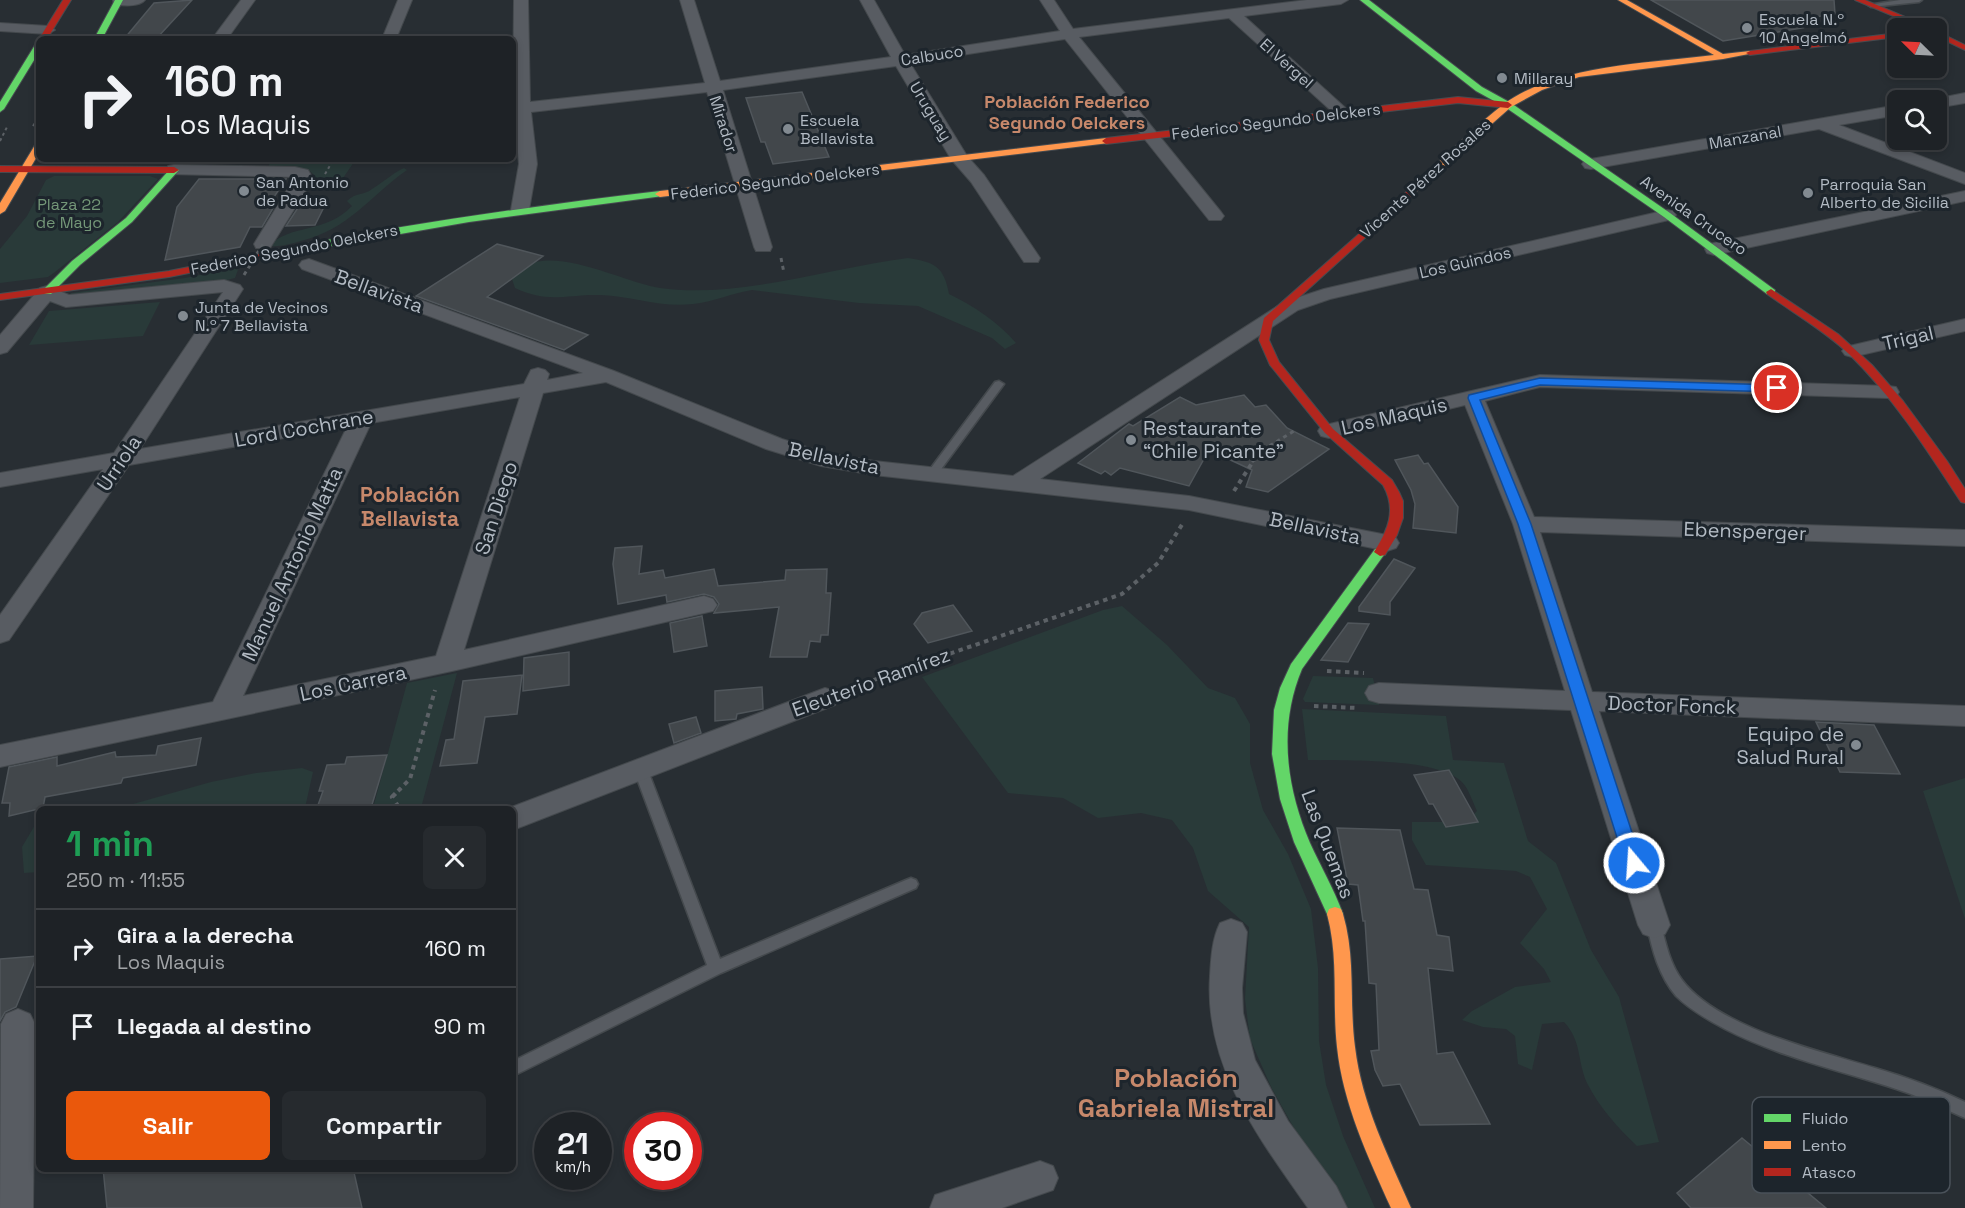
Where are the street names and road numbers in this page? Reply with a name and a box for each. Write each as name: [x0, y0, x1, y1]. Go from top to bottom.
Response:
street label: El Vergel: [1255, 34, 1318, 93]
street label: Calbuco: [899, 40, 965, 71]
street label: Uruguay: [905, 78, 956, 145]
street label: Mirador: [704, 93, 743, 155]
street label: Federico Segundo Oelckers: [1170, 98, 1382, 145]
street label: Vicente Pérez Rosales: [1356, 114, 1495, 243]
street label: Manzanal: [1707, 121, 1783, 154]
street label: Federico Segundo Oelckers: [669, 158, 881, 205]
street label: Avenida Crucero: [1636, 171, 1751, 260]
street label: Federico Segundo Oelckers: [189, 219, 399, 280]
street label: Los Guindos: [1417, 242, 1513, 283]
street label: Bellavista: [331, 263, 427, 319]
street label: Trigal: [1880, 319, 1936, 357]
street label: Los Maquis: [1338, 391, 1450, 441]
street label: Lord Cochrane: [232, 403, 376, 453]
street label: Urriola: [91, 430, 147, 496]
street label: Bellavista: [786, 436, 882, 480]
street label: San Diego: [469, 458, 523, 558]
street label: Manuel Antonio Matta: [236, 463, 348, 665]
street label: Bellavista: [1267, 506, 1363, 550]
street label: Ebensperger: [1683, 516, 1807, 546]
street label: Eleuterio Ramírez: [788, 641, 954, 723]
street label: Los Carrera: [297, 659, 409, 707]
street label: Doctor Fonck: [1607, 690, 1737, 720]
street label: Las Quemas: [1295, 786, 1361, 902]

